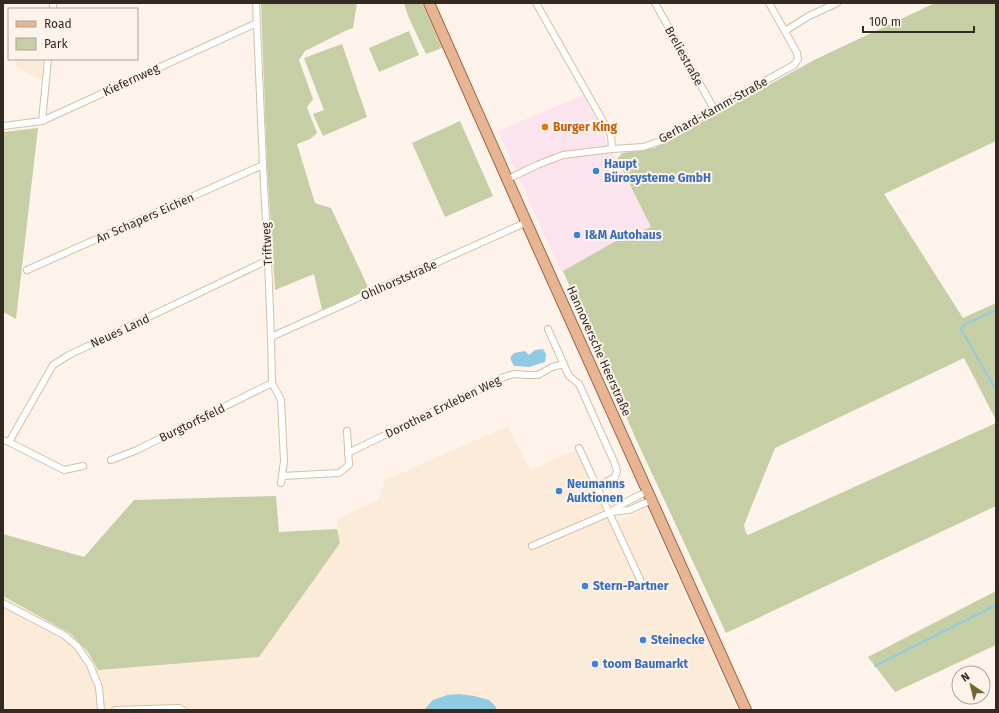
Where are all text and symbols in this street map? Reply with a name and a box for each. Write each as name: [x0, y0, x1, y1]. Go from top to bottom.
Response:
legend: [8, 8, 138, 60]
scale bar: [863, 8, 974, 34]
text: 100 m: [869, 15, 901, 29]
text: Road: [44, 17, 72, 31]
street label: Breliestraße: [662, 24, 706, 88]
text: Park: [44, 37, 68, 51]
street label: Kiefernweg: [101, 61, 162, 99]
street label: Gerhard-Kamm-Straße: [656, 74, 770, 146]
place label: Burger King: [553, 120, 617, 134]
marker: Burger King: [540, 122, 550, 132]
place label: Haupt Bürosysteme GmbH: [604, 157, 711, 185]
marker: Haupt Bürosysteme GmbH: [591, 166, 601, 176]
street label: An Schapers Eichen: [94, 190, 196, 246]
street label: Triftweg: [259, 221, 275, 266]
place label: I&M Autohaus: [585, 228, 662, 242]
marker: I&M Autohaus: [572, 230, 582, 240]
street label: Ohlhorststraße: [359, 257, 439, 303]
street label: Hannoversche Heerstraße: [564, 284, 634, 418]
street label: Neues Land: [88, 311, 152, 351]
street label: Dorothea Erxleben Weg: [383, 373, 504, 441]
street label: Burgtorfsfeld: [157, 401, 227, 445]
place label: Neumanns Auktionen: [566, 477, 625, 505]
marker: Neumanns Auktionen: [554, 486, 564, 496]
place label: Stern-Partner: [593, 579, 669, 593]
marker: Stern-Partner: [580, 581, 590, 591]
place label: Steinecke: [651, 633, 705, 647]
marker: Steinecke: [638, 635, 648, 645]
place label: toom Baumarkt: [603, 657, 688, 671]
marker: toom Baumarkt: [590, 659, 600, 669]
north arrow: [951, 665, 991, 705]
text: N: [959, 670, 972, 685]

